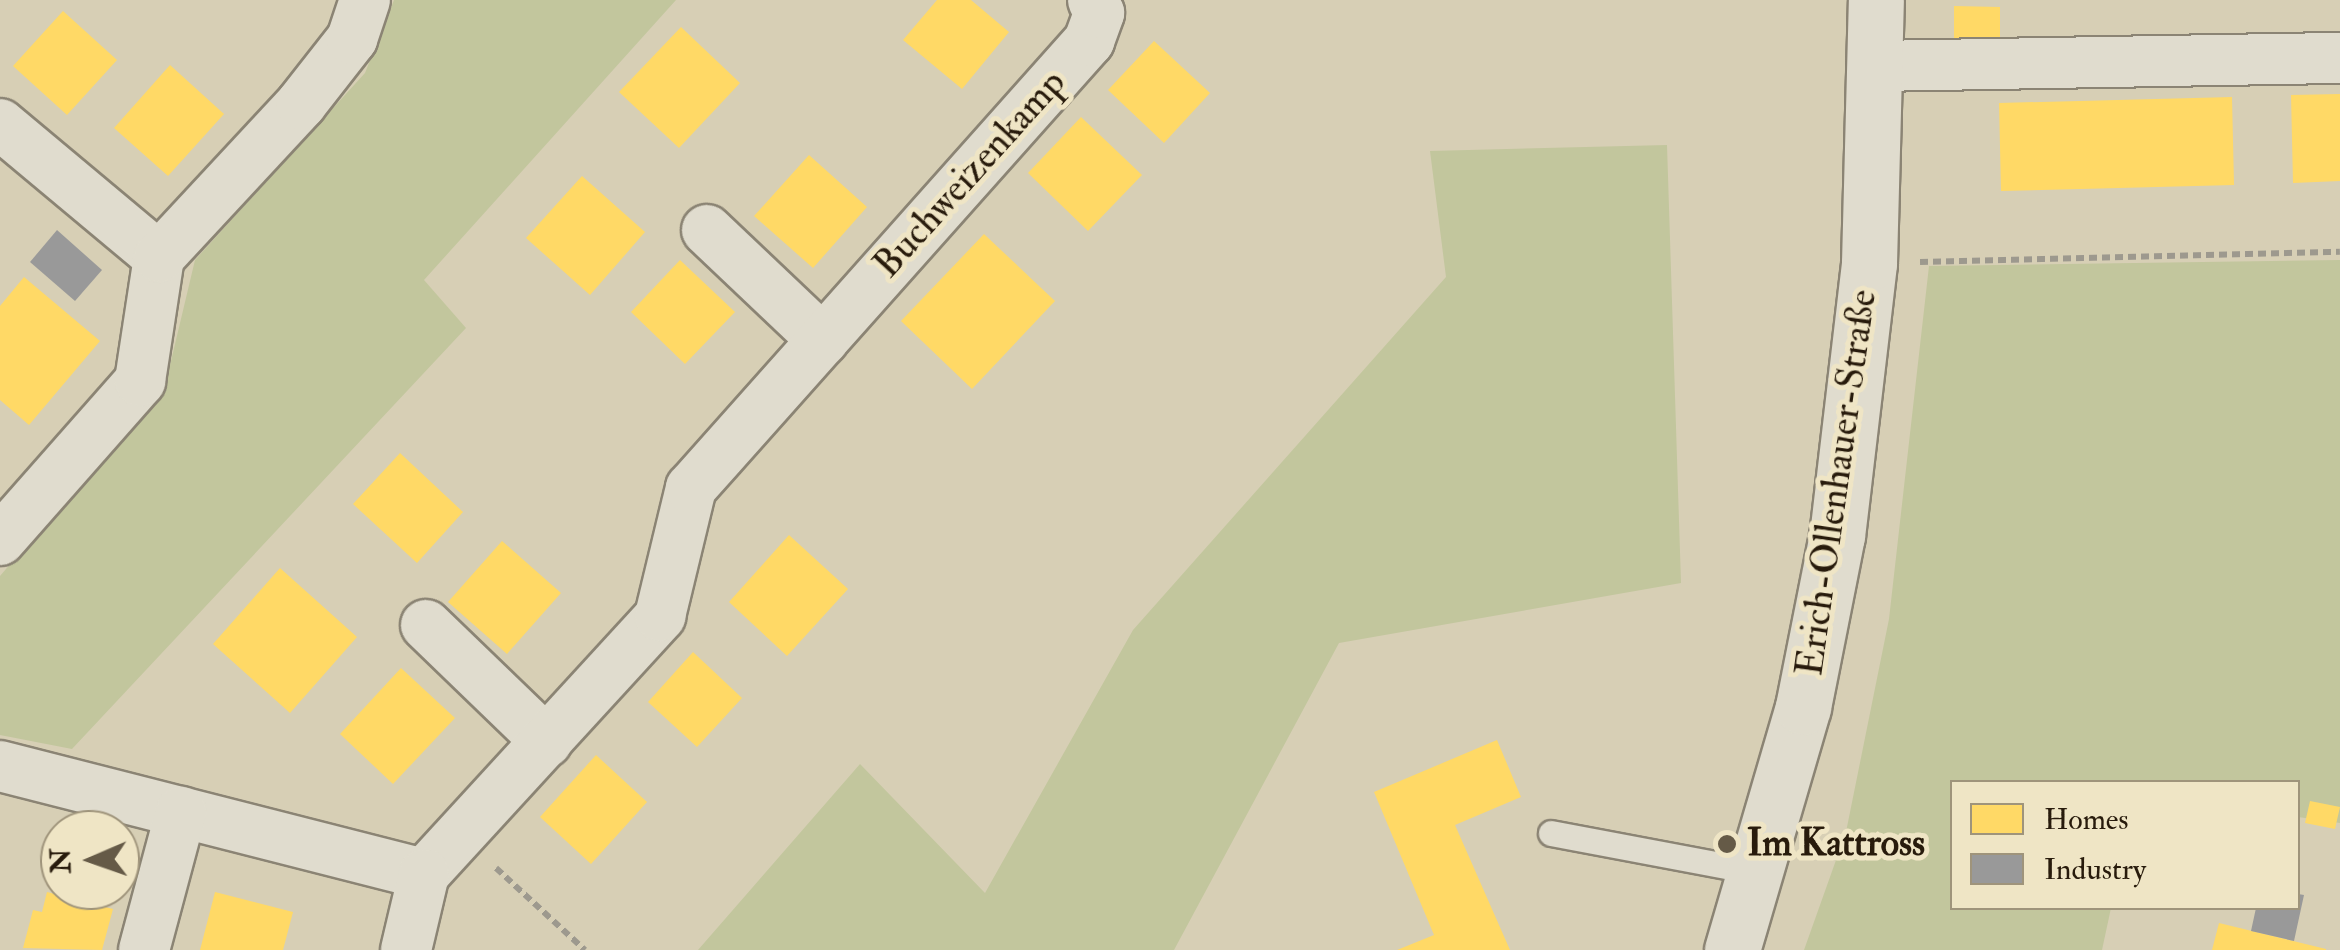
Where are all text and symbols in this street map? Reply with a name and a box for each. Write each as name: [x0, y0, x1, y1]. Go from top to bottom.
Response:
street label: Buchweizenkamp: [865, 60, 1075, 288]
street label: Erich-Ollenhauer-Straße: [1787, 287, 1887, 679]
legend: [1950, 780, 2300, 910]
text: Homes: [2044, 801, 2129, 838]
north arrow: [40, 810, 140, 910]
place label: Im Kattross: [1747, 821, 1925, 867]
marker: Im Kattross: [1716, 833, 1738, 855]
text: N: [44, 848, 79, 874]
text: Industry: [2044, 851, 2146, 888]

